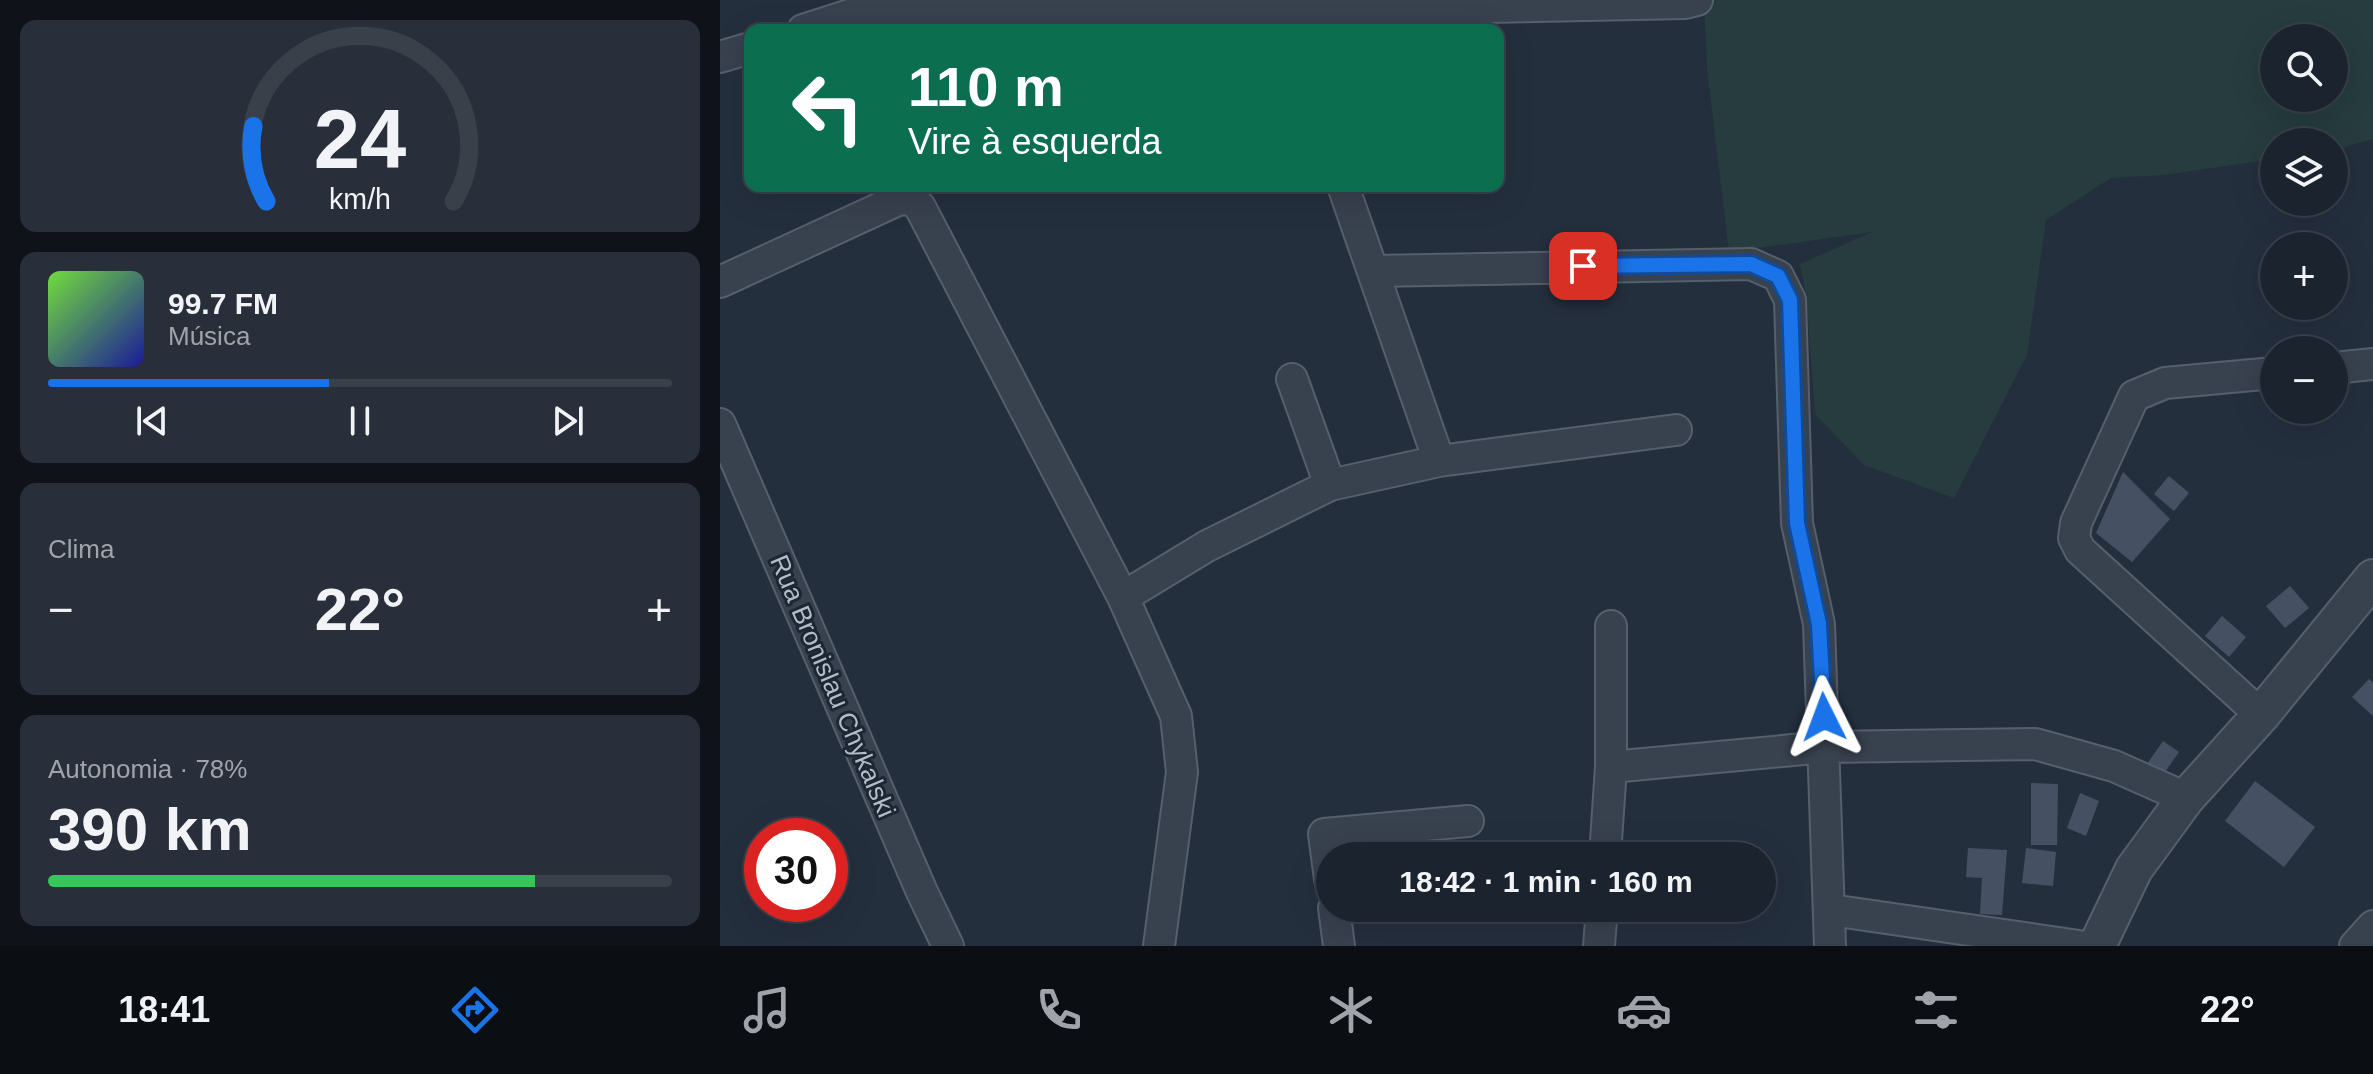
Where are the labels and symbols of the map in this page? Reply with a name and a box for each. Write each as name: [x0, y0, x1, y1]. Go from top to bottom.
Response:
pin: [1549, 232, 1617, 300]
street label: Rua Bronislau Chykalski: [764, 550, 902, 822]
position arrow: [1782, 675, 1866, 759]
speed limit sign: 30: [744, 818, 848, 922]

